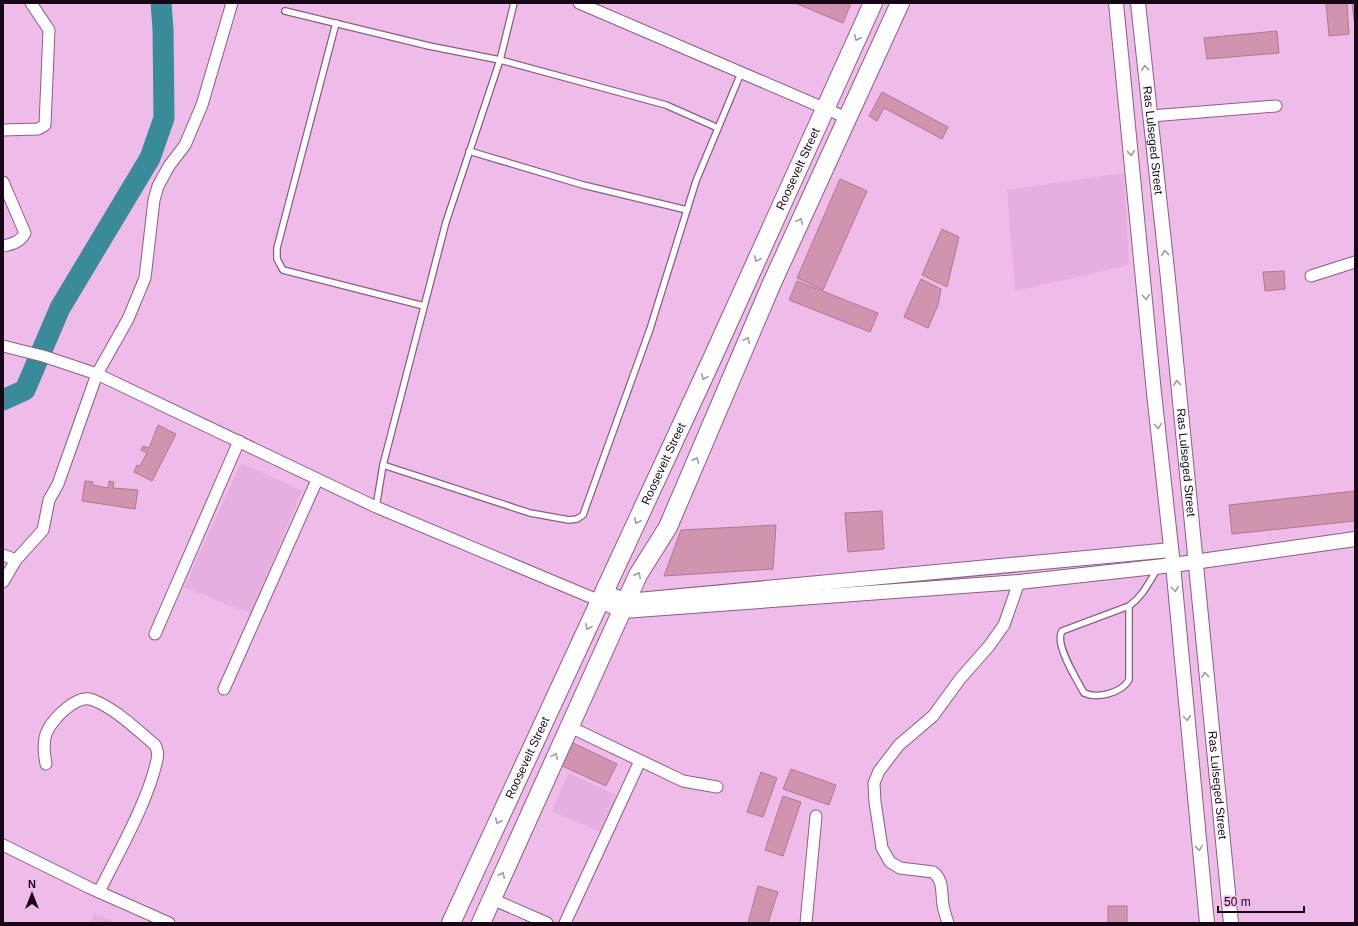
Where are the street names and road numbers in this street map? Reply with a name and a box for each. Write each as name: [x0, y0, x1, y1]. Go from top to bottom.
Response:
street label: Ras Lulseged Street: [1140, 85, 1166, 196]
street label: Roosevelt Street: [773, 125, 823, 212]
street label: Ras Lulseged Street: [1174, 408, 1198, 518]
street label: Roosevelt Street: [638, 420, 689, 507]
street label: Roosevelt Street: [502, 714, 553, 801]
street label: Ras Lulseged Street: [1205, 730, 1230, 840]

